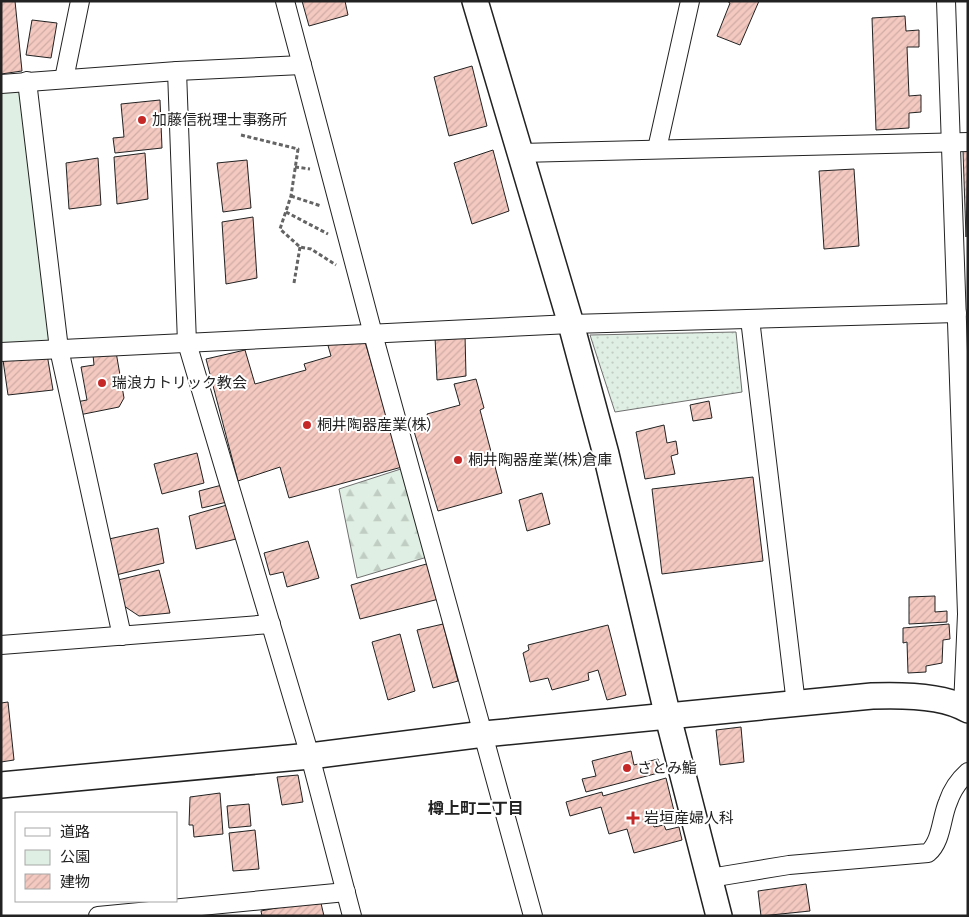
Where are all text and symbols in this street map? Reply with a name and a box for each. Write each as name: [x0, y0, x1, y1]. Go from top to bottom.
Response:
place label: 加藤信税理士事務所: [152, 111, 287, 129]
marker: 加藤信税理士事務所: [136, 114, 148, 126]
place label: 瑞浪カトリック教会: [112, 374, 247, 392]
marker: 瑞浪カトリック教会: [96, 377, 108, 389]
place label: 桐井陶器産業(株): [317, 416, 431, 434]
marker: 桐井陶器産業(株): [301, 419, 313, 431]
place label: 桐井陶器産業(株)倉庫: [468, 451, 612, 469]
marker: 桐井陶器産業(株)倉庫: [452, 454, 464, 466]
place label: さとみ鮨: [637, 759, 697, 777]
marker: さとみ鮨: [621, 762, 633, 774]
district label: 樽上町二丁目: [428, 799, 524, 818]
place label: 岩垣産婦人科: [644, 809, 734, 827]
marker: 岩垣産婦人科: [626, 811, 640, 825]
legend: [15, 812, 178, 902]
text: 道路: [60, 823, 90, 841]
text: 公園: [60, 848, 90, 866]
text: 建物: [60, 873, 90, 891]

